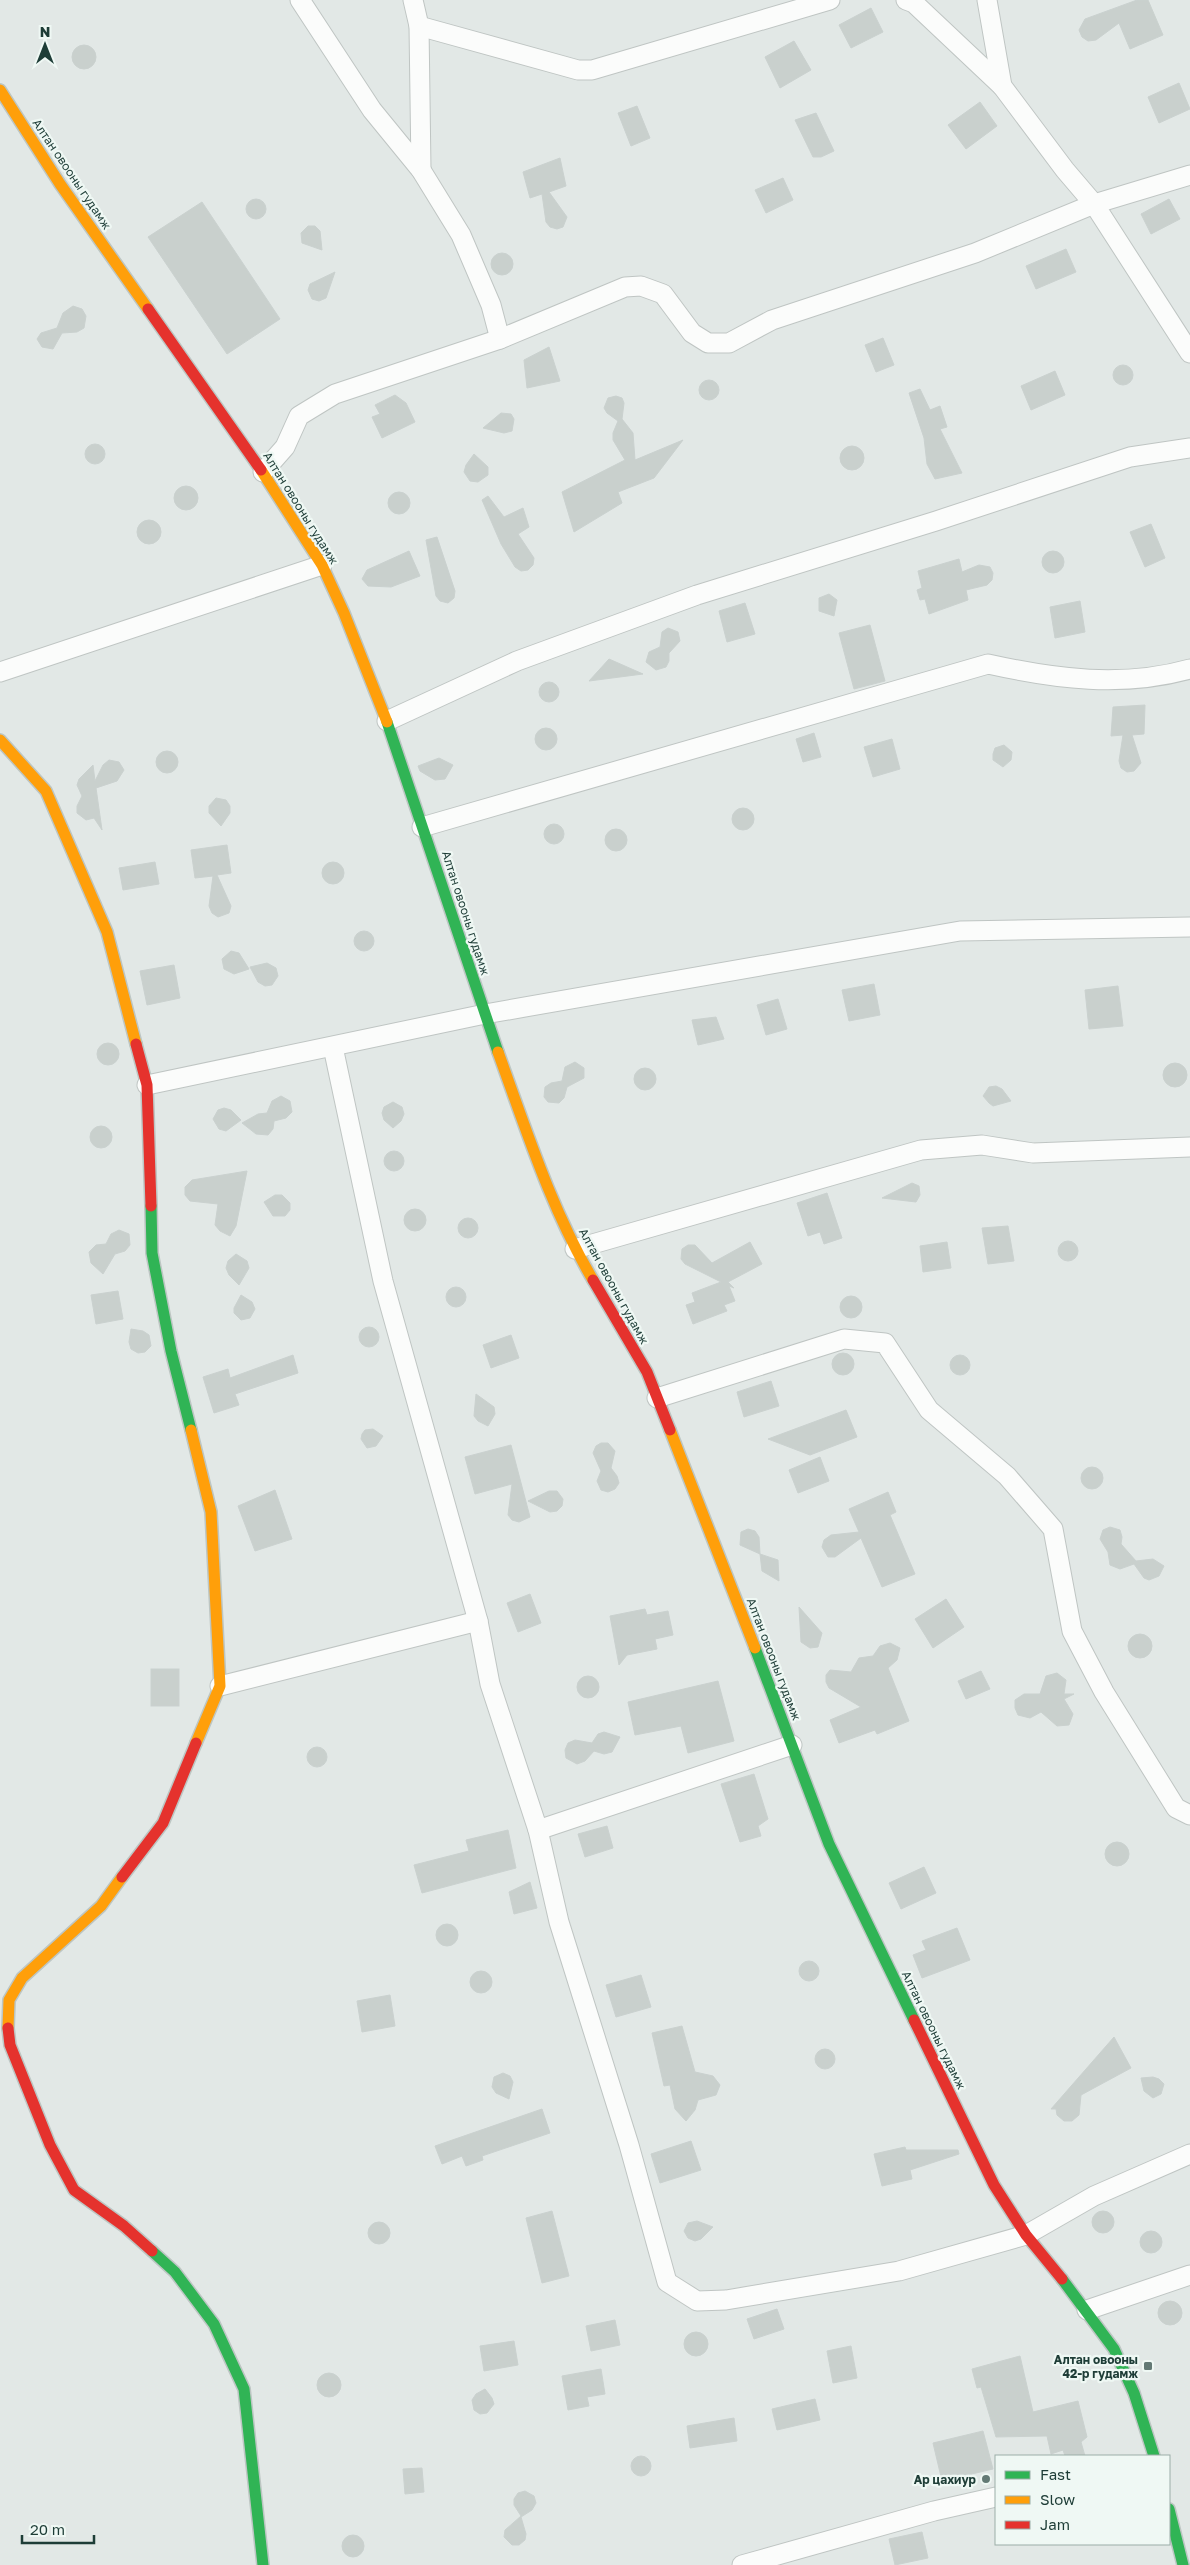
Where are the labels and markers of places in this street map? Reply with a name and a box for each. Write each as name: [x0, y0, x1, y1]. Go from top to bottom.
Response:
place label: Алтан овооны 42-р гудамж: [1054, 2352, 1138, 2381]
marker: Алтан овооны 42-р гудамж: [1142, 2360, 1154, 2372]
place label: Ар цахиур: [914, 2472, 977, 2487]
marker: Ар цахиур: [980, 2473, 992, 2485]

